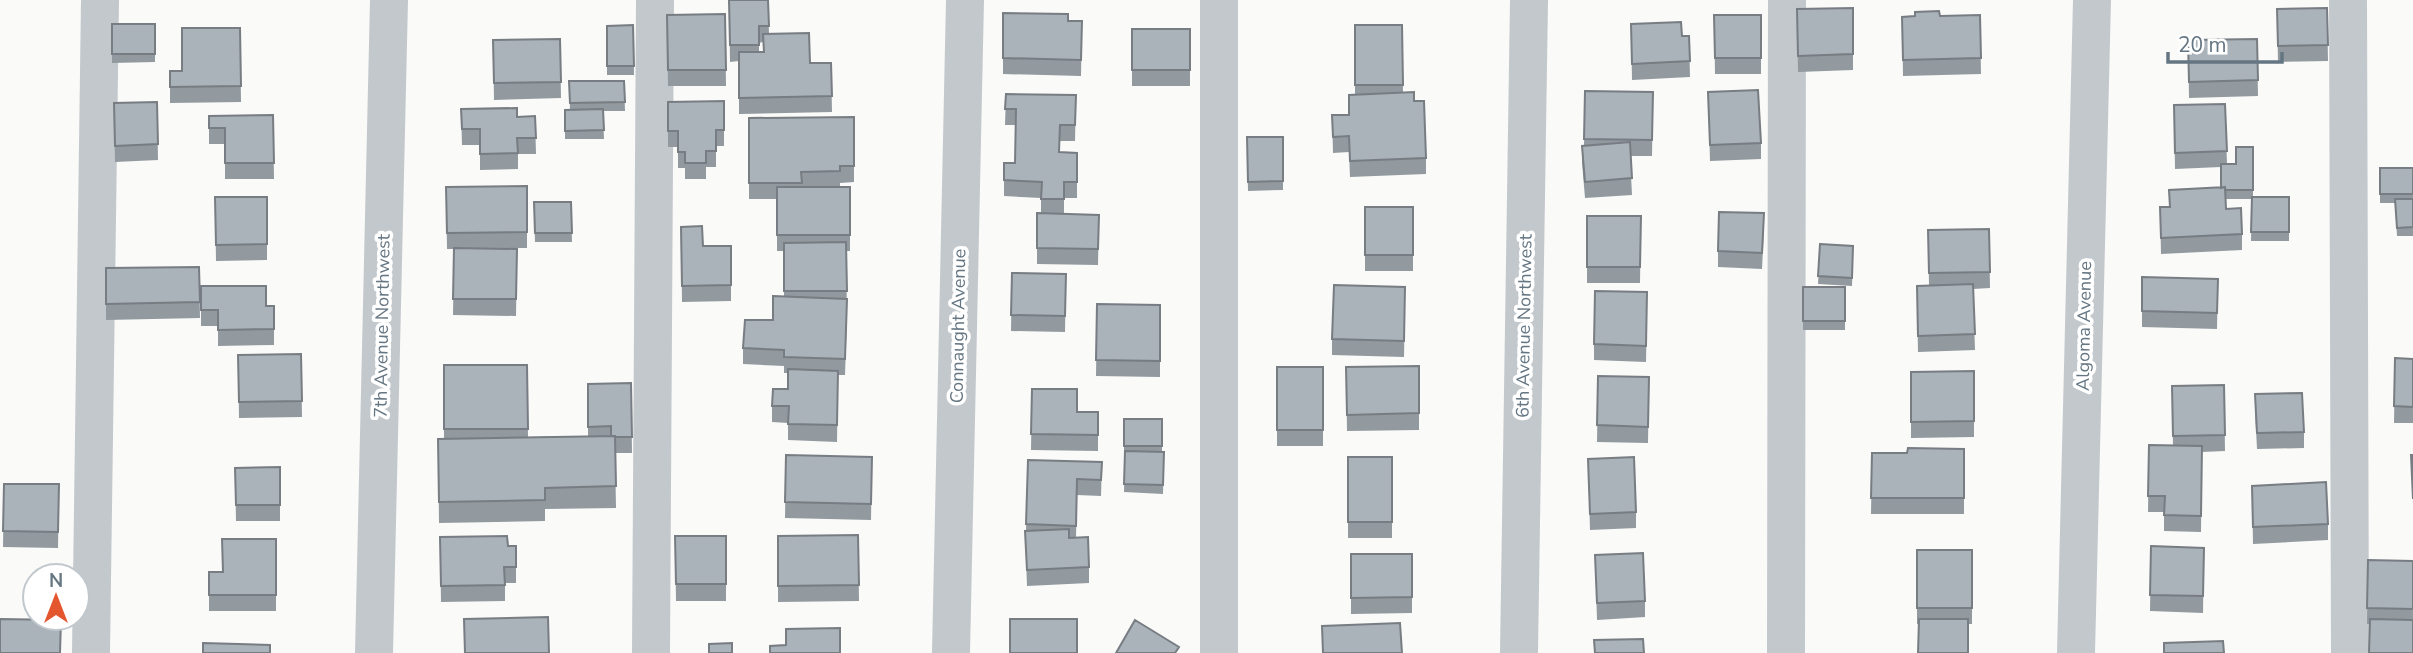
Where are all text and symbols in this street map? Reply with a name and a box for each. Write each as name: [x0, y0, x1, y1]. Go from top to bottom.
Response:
scale bar: [2168, 21, 2282, 65]
text: 20 m: [2178, 31, 2227, 59]
street label: 7th Avenue Northwest: [368, 233, 396, 418]
street label: 6th Avenue Northwest: [1510, 233, 1538, 418]
street label: Connaught Avenue: [945, 249, 971, 403]
street label: Algoma Avenue: [2071, 261, 2097, 391]
north arrow: [21, 562, 91, 632]
text: N: [49, 568, 63, 594]

